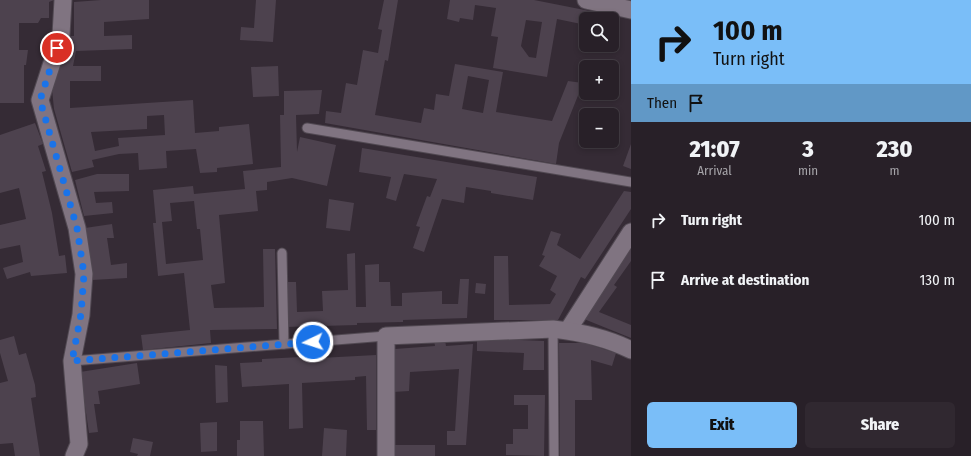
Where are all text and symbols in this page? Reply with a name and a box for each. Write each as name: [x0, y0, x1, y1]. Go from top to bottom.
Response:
map controls: [579, 12, 619, 148]
button: search: [579, 12, 619, 52]
text: 100 m: [713, 14, 783, 47]
icon: right: [647, 16, 699, 68]
pin: [40, 31, 74, 65]
icon: arrive: [46, 37, 68, 59]
text: Turn right: [713, 48, 785, 70]
button: +: [579, 60, 619, 100]
icon: arrive: [685, 92, 707, 114]
text: Then: [647, 94, 677, 112]
button: −: [579, 108, 619, 148]
text: 21:07: [689, 135, 740, 163]
text: 3: [802, 135, 814, 163]
text: 230: [876, 135, 913, 163]
text: Arrival: [697, 163, 732, 178]
text: min: [798, 163, 818, 178]
text: m: [890, 163, 900, 178]
icon: right: [647, 209, 669, 231]
text: Turn right: [681, 211, 742, 229]
text: 100 m: [918, 211, 955, 229]
icon: arrive: [647, 269, 669, 291]
text: Arrive at destination: [681, 271, 809, 289]
text: 130 m: [920, 271, 955, 289]
position arrow: [292, 321, 334, 363]
button: Exit: [647, 402, 797, 448]
button: Share: [805, 402, 955, 448]

